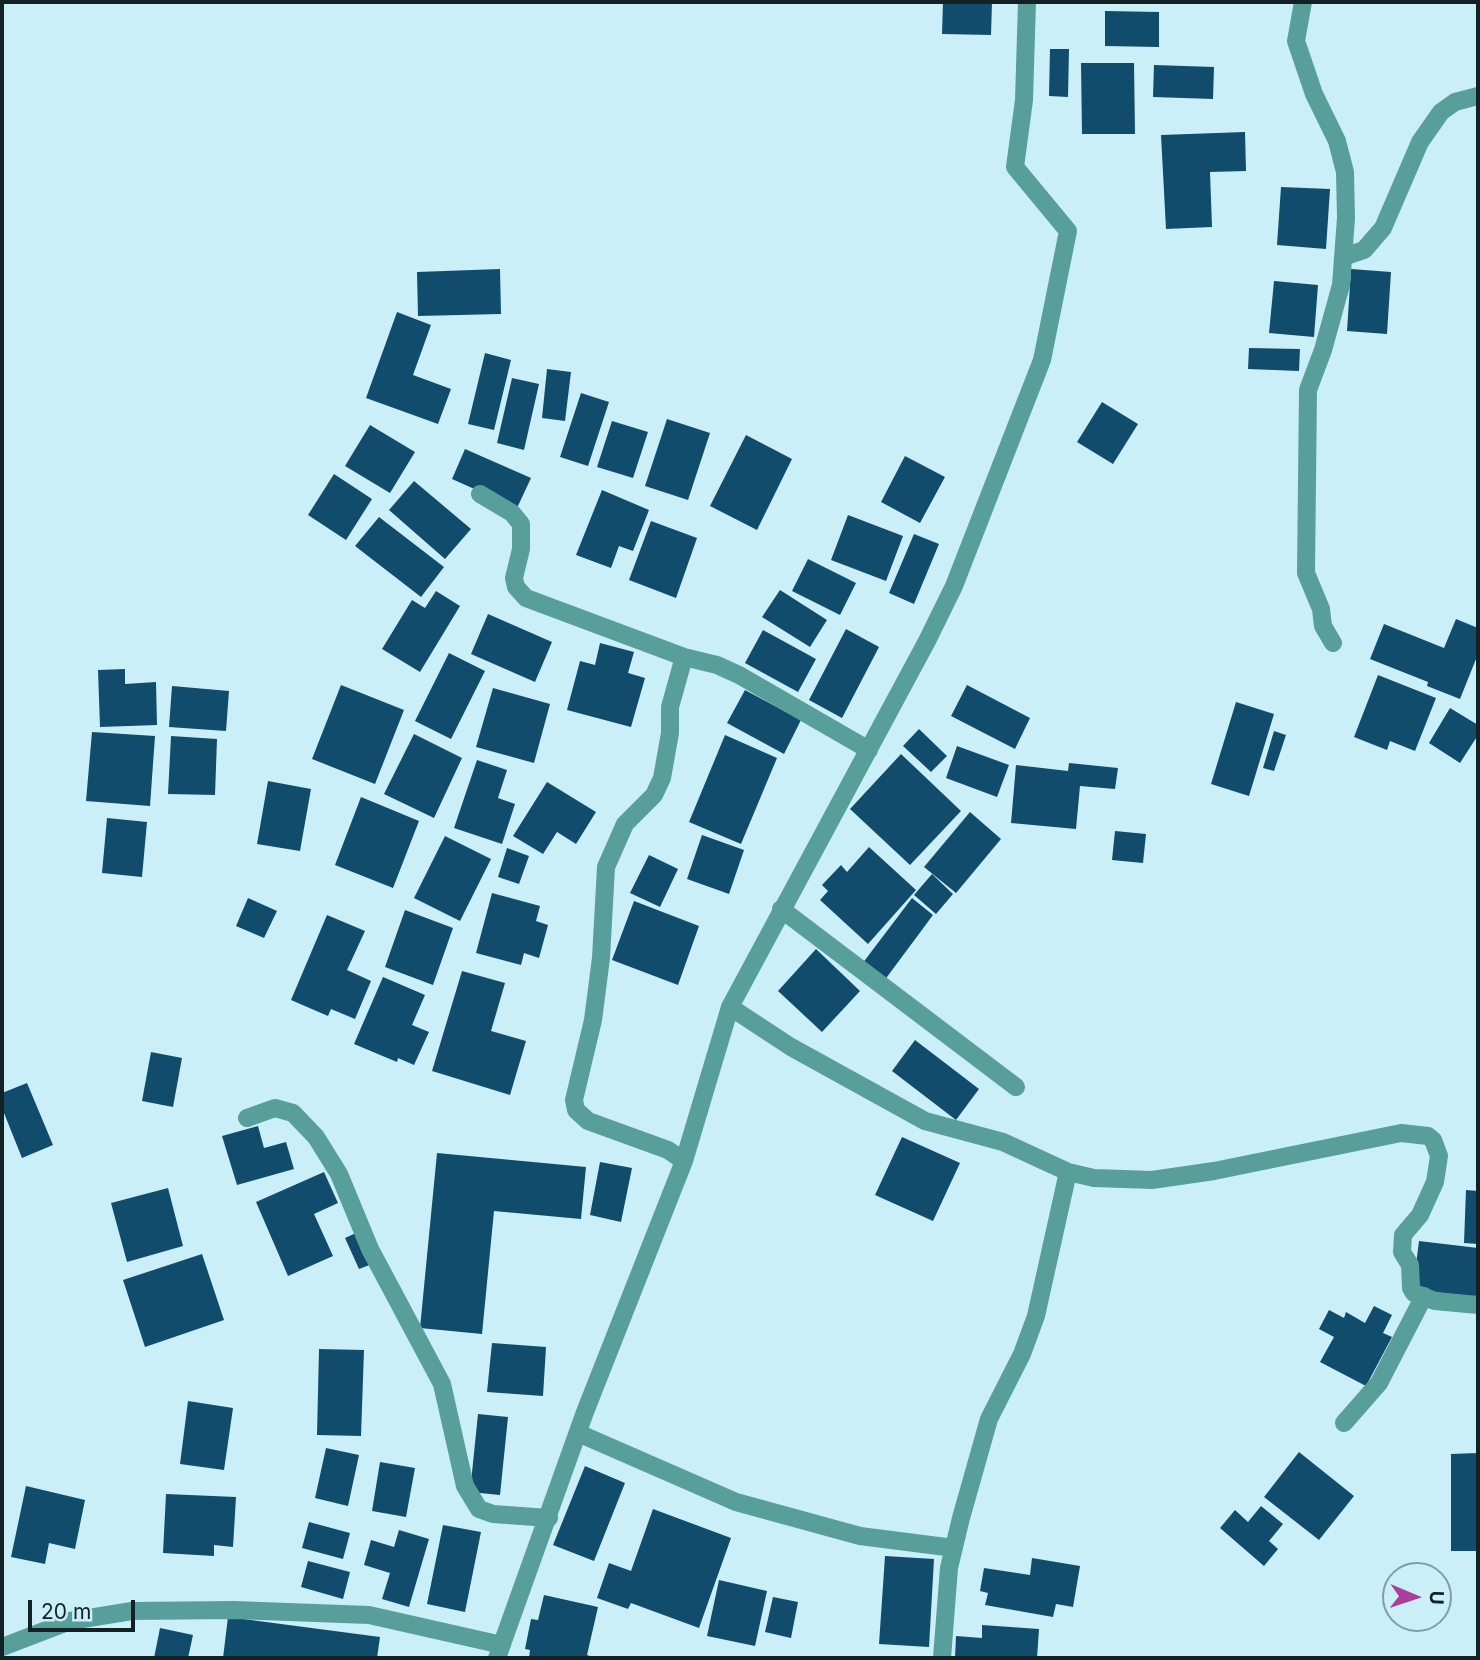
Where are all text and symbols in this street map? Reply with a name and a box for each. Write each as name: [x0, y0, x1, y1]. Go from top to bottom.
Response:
north arrow: [1382, 1562, 1452, 1632]
scale bar: [32, 1586, 138, 1630]
text: U: [1425, 1590, 1448, 1605]
text: 20 m: [41, 1599, 91, 1624]

